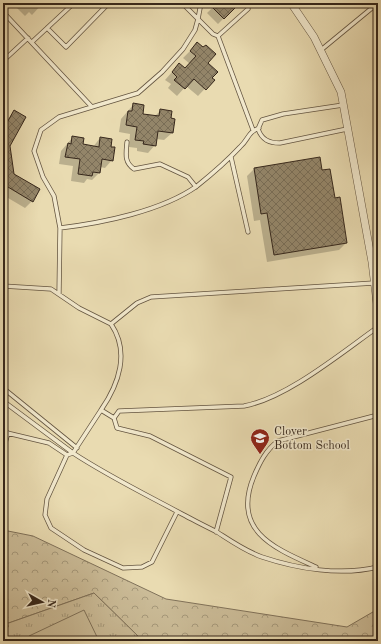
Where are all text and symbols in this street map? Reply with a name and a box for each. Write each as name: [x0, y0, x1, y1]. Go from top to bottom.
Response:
place label: Clover Bottom School: [274, 426, 350, 452]
school or university icon: Clover Bottom School: [249, 427, 271, 455]
north arrow: [22, 582, 62, 622]
text: N: [44, 598, 56, 609]

